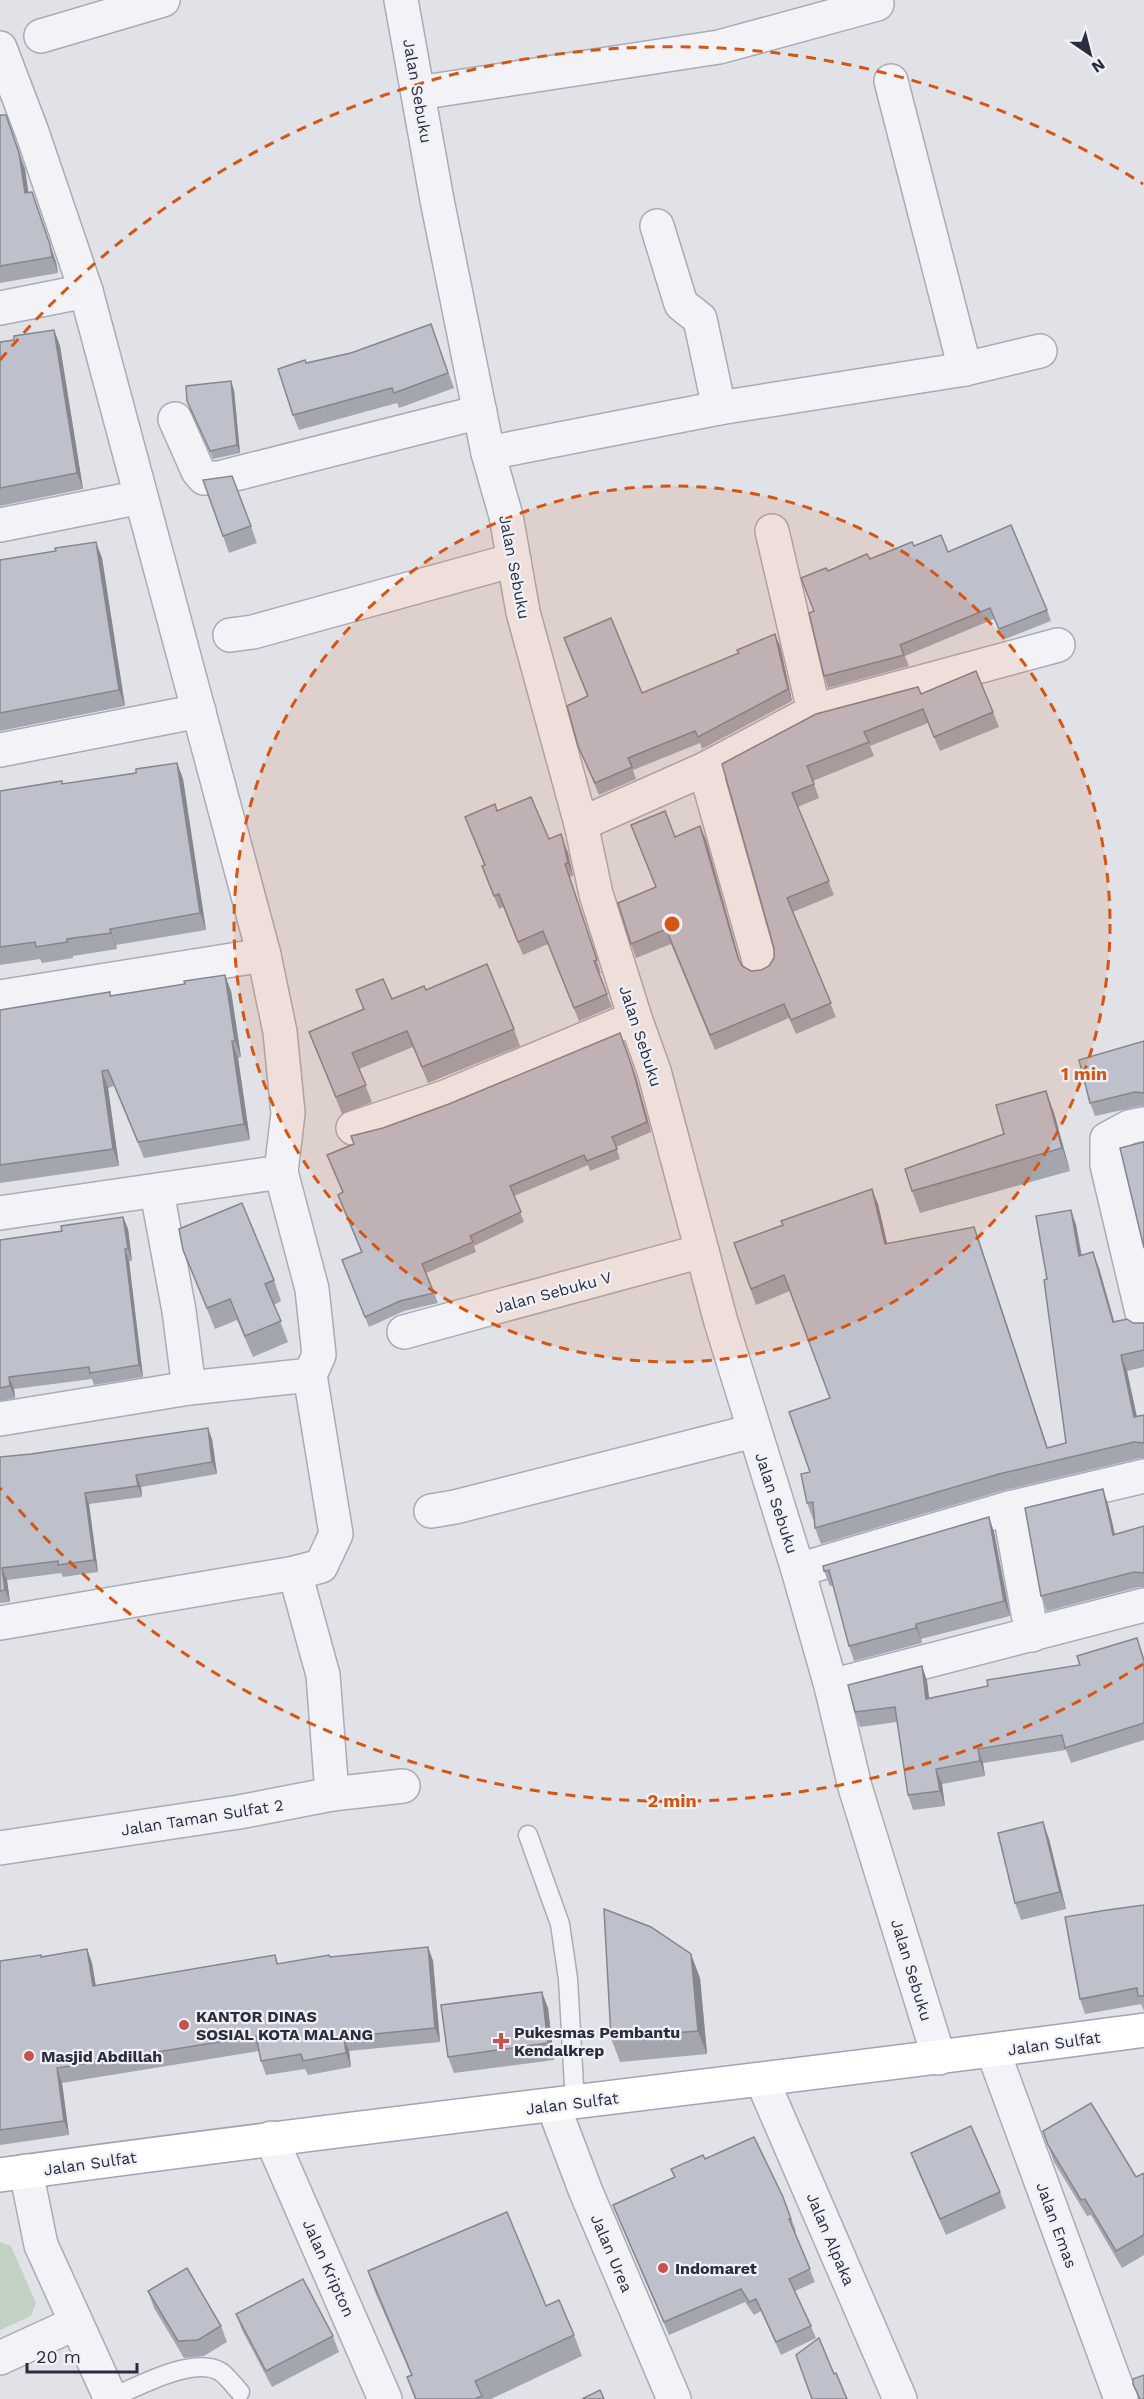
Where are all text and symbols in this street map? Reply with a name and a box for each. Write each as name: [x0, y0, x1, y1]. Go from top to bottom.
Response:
north arrow: [1060, 24, 1120, 84]
street label: Jalan Sebuku: [399, 37, 436, 145]
text: N: [1088, 55, 1109, 77]
street label: Jalan Sebuku: [495, 514, 534, 621]
centre of rings: [662, 914, 682, 934]
street label: Jalan Sebuku: [615, 983, 666, 1089]
text: 1 min: [1061, 1063, 1107, 1084]
street label: Jalan Sebuku V: [492, 1268, 614, 1317]
street label: Jalan Sebuku: [751, 1450, 802, 1556]
text: 2 min: [647, 1790, 697, 1811]
street label: Jalan Taman Sulfat 2: [119, 1795, 285, 1840]
street label: Jalan Sebuku: [887, 1917, 936, 2023]
place label: KANTOR DINAS SOSIAL KOTA MALANG: [196, 2007, 373, 2044]
marker: KANTOR DINAS SOSIAL KOTA MALANG: [177, 2018, 191, 2032]
place label: Pukesmas Pembantu Kendalkrep: [514, 2023, 680, 2060]
street label: Jalan Sulfat: [1007, 2028, 1102, 2059]
marker: Pukesmas Pembantu Kendalkrep: [492, 2032, 510, 2050]
place label: Masjid Abdillah: [41, 2047, 162, 2066]
marker: Masjid Abdillah: [22, 2049, 36, 2063]
street label: Jalan Sulfat: [525, 2088, 620, 2119]
street label: Jalan Sulfat: [43, 2148, 138, 2179]
street label: Jalan Emas: [1032, 2180, 1081, 2271]
street label: Jalan Alpaka: [802, 2190, 859, 2288]
street label: Jalan Urea: [587, 2211, 636, 2295]
street label: Jalan Kripton: [299, 2217, 358, 2320]
place label: Indomaret: [675, 2259, 757, 2278]
marker: Indomaret: [656, 2261, 670, 2275]
scale bar: [27, 2336, 136, 2374]
text: 20 m: [36, 2346, 81, 2367]

